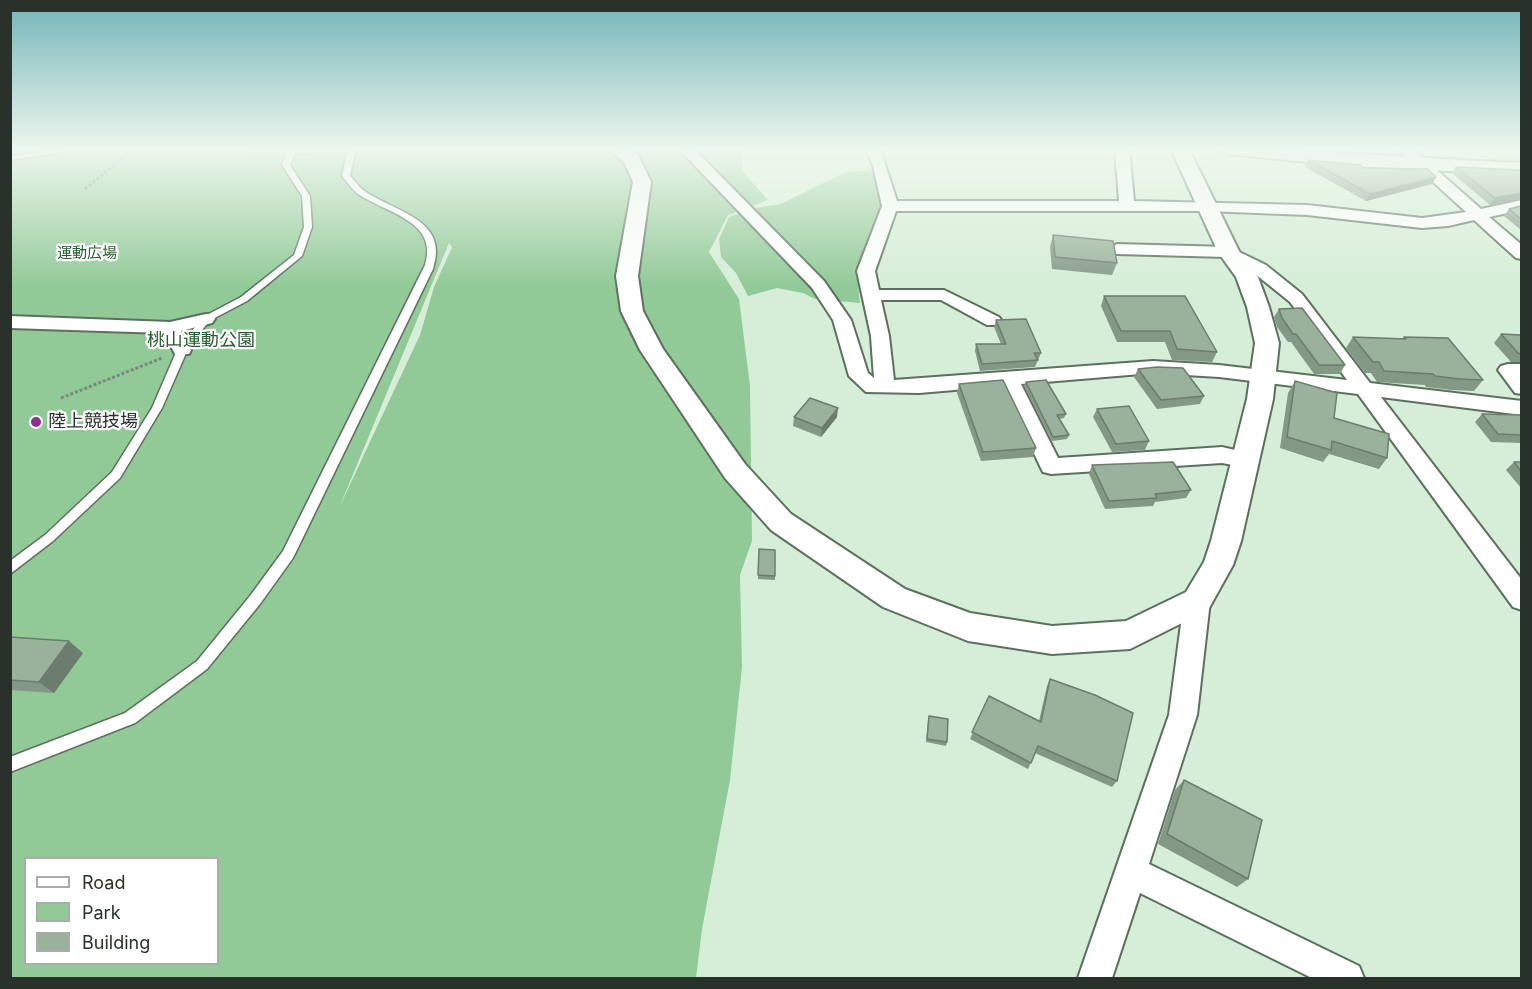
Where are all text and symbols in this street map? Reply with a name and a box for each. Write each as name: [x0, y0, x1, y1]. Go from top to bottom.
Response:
park label: 運動広場: [57, 244, 117, 262]
park label: 桃山運動公園: [147, 330, 255, 352]
place label: 陸上競技場: [48, 411, 138, 433]
marker: 陸上競技場: [29, 415, 43, 429]
legend: [24, 857, 219, 965]
text: Road: [82, 872, 125, 893]
text: Park: [82, 902, 121, 923]
text: Building: [82, 932, 150, 953]

